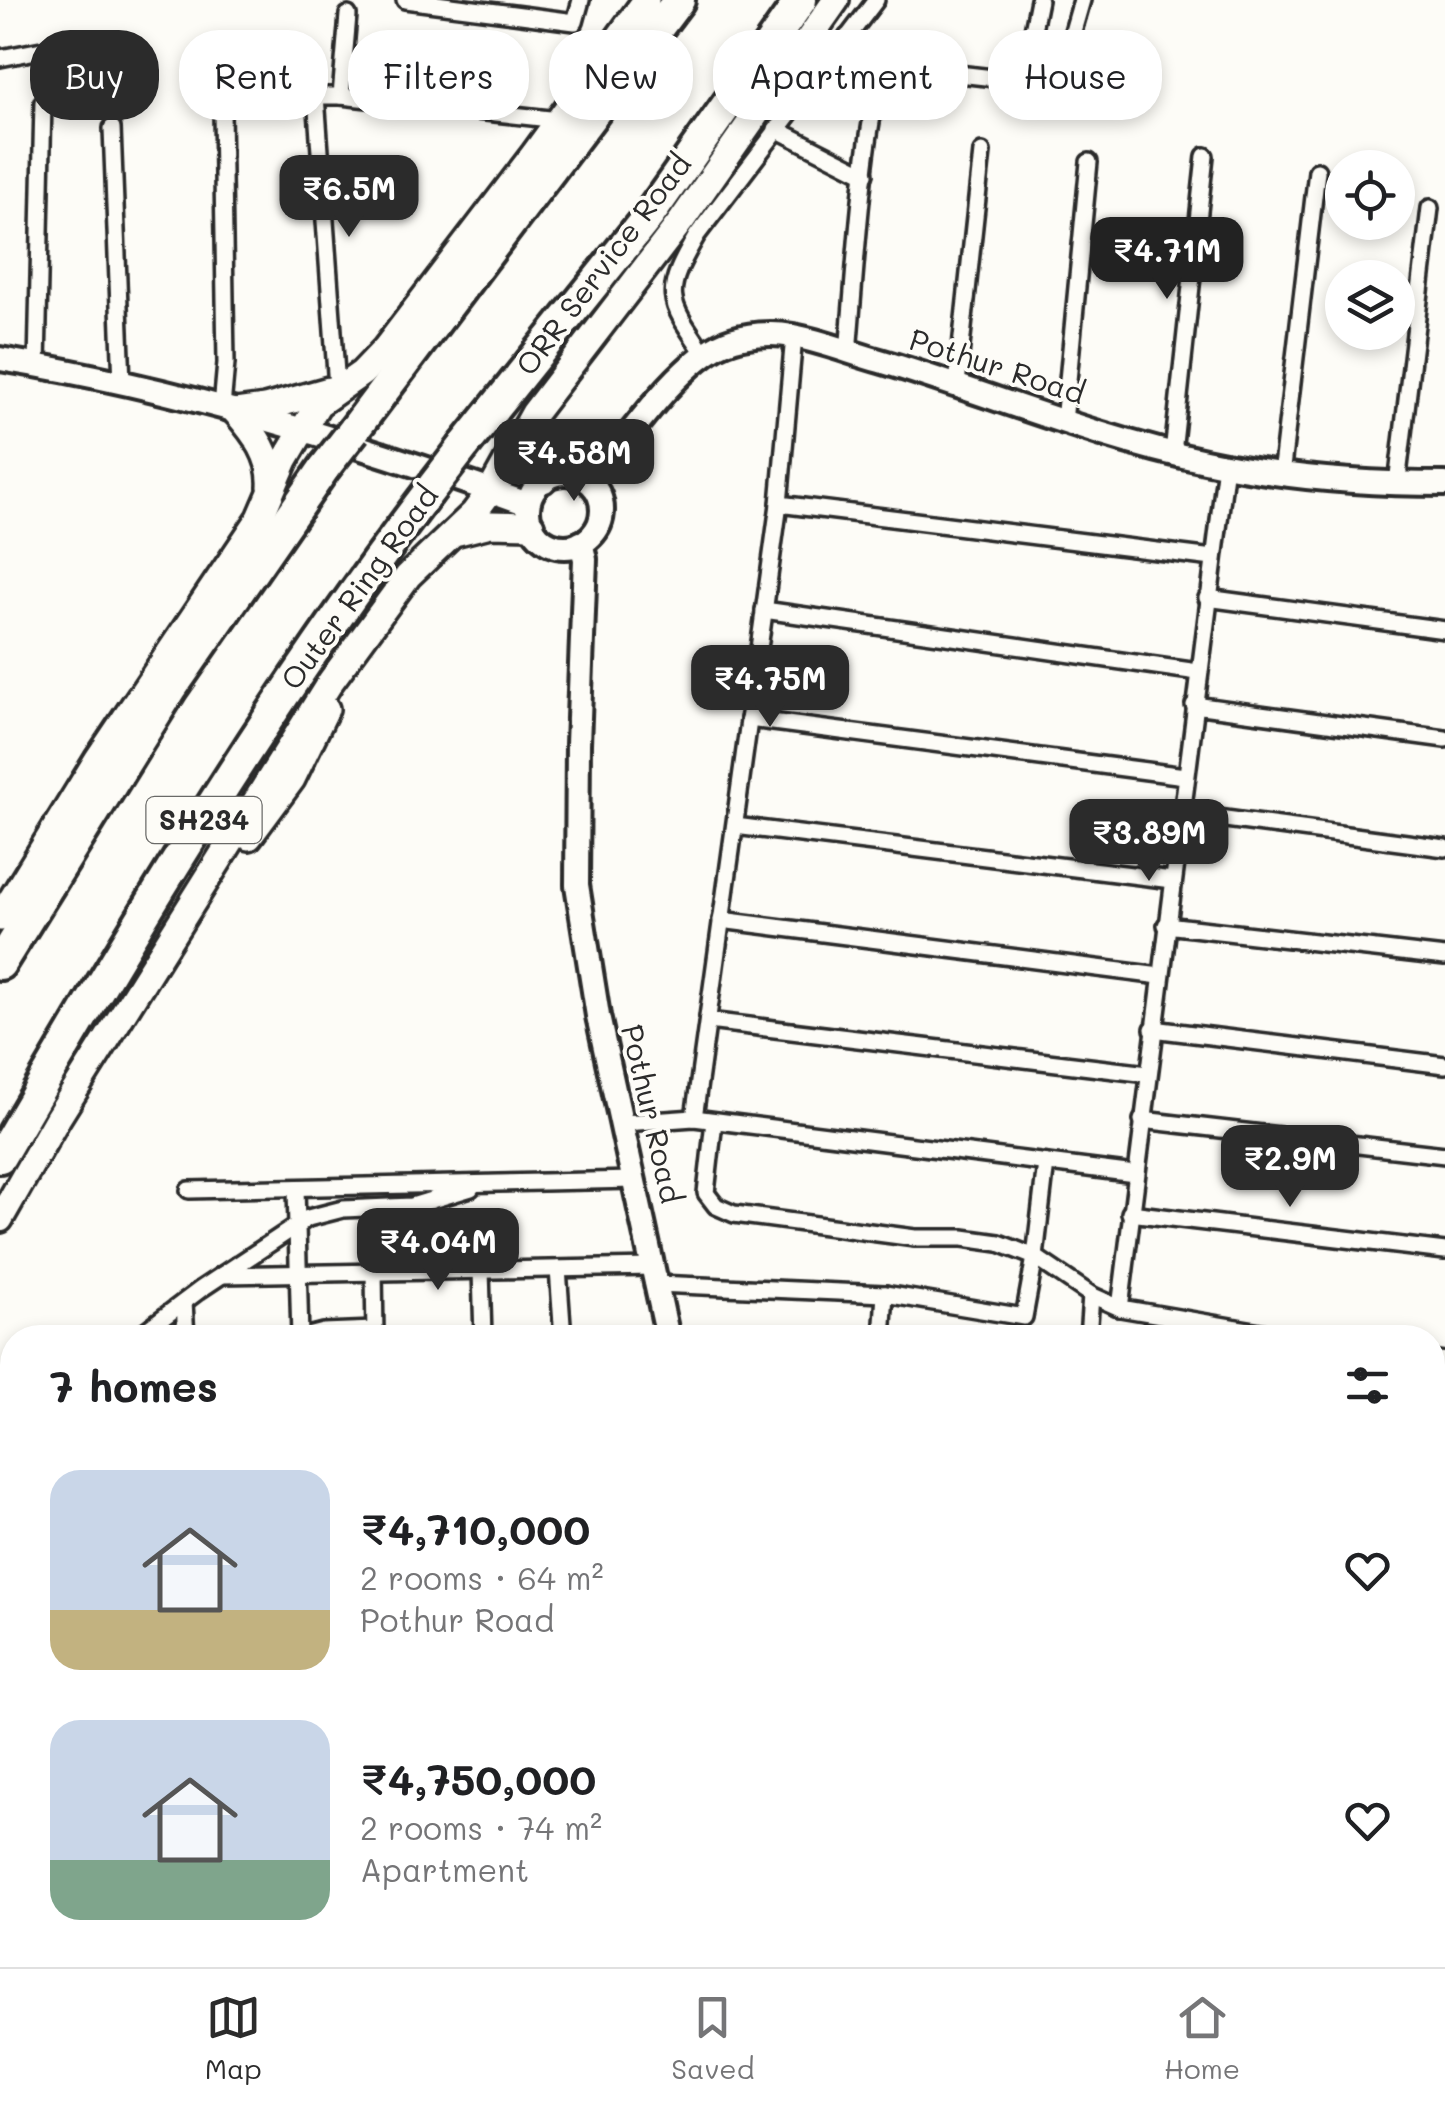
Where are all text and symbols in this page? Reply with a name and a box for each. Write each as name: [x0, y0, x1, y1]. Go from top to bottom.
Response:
chip: Buy: [30, 30, 159, 120]
chip: Rent: [179, 30, 328, 120]
chip: Filters: [348, 30, 529, 120]
chip: New: [549, 30, 693, 120]
chip: Apartment: [713, 30, 968, 120]
chip: House: [988, 30, 1162, 120]
street label: ORR Service Road: [506, 145, 699, 383]
map controls: [1325, 150, 1415, 350]
button: locate: [1325, 150, 1415, 240]
pin: ₹6.5M: [279, 155, 419, 240]
text: ₹6.5M: [302, 166, 396, 208]
pin: ₹4.71M: [1086, 217, 1248, 302]
text: ₹4.71M: [1112, 228, 1222, 270]
button: layers: [1325, 260, 1415, 350]
street label: Pothur Road: [905, 318, 1090, 412]
pin: ₹4.58M: [493, 419, 655, 504]
text: ₹4.58M: [516, 430, 632, 472]
street label: Outer Ring Road: [271, 477, 446, 697]
pin: ₹4.75M: [689, 645, 851, 730]
text: ₹4.75M: [713, 656, 827, 698]
road number: SH234: [146, 797, 262, 843]
pin: ₹3.89M: [1068, 799, 1230, 884]
text: ₹3.89M: [1091, 810, 1207, 852]
street label: Pothur Road: [613, 1020, 693, 1207]
pin: ₹2.9M: [1220, 1125, 1360, 1210]
text: ₹2.9M: [1243, 1136, 1337, 1178]
pin: ₹4.04M: [357, 1208, 519, 1293]
text: ₹4.04M: [379, 1219, 497, 1261]
text: 7 homes: [50, 1358, 218, 1413]
icon: filters: [1340, 1358, 1395, 1413]
text: ₹4,710,000: [360, 1501, 590, 1556]
icon: home: [130, 1510, 250, 1630]
icon: heart: [1340, 1543, 1395, 1598]
text: 2 rooms · 64 m²: [360, 1556, 604, 1598]
text: Pothur Road: [360, 1598, 554, 1640]
text: ₹4,750,000: [360, 1751, 596, 1806]
icon: home: [130, 1760, 250, 1880]
icon: heart: [1340, 1793, 1395, 1848]
text: 2 rooms · 74 m²: [360, 1806, 602, 1848]
text: Apartment: [360, 1848, 529, 1890]
tab: Map: [205, 1990, 262, 2086]
tab: Saved: [671, 1990, 754, 2086]
tab: Home: [1164, 1990, 1240, 2086]

